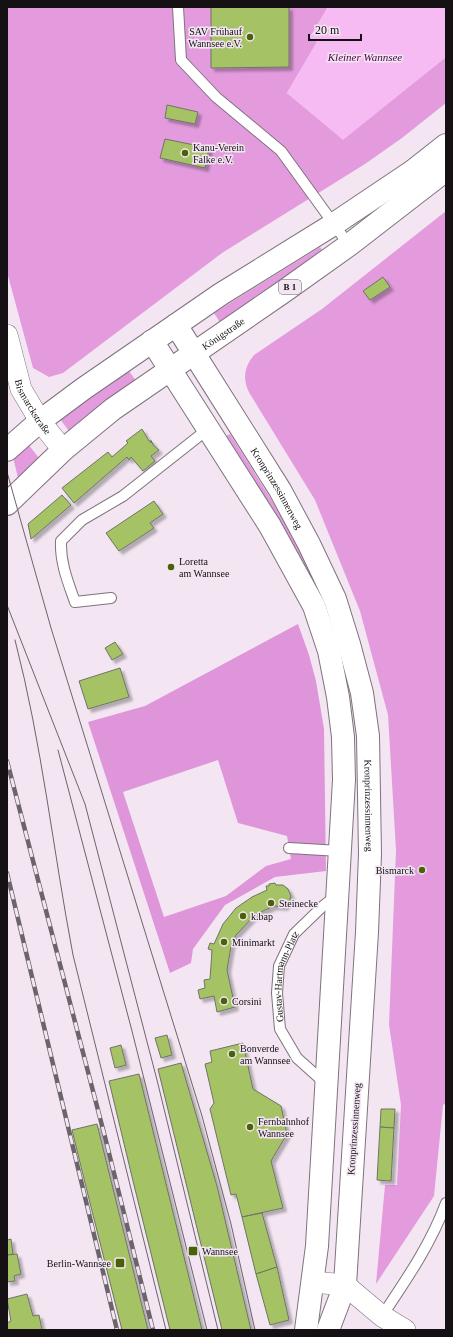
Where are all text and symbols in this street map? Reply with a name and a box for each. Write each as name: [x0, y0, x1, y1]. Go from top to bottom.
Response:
scale bar: [309, 16, 361, 42]
text: 20 m: [315, 23, 340, 37]
place label: SAV Frühauf Wannsee e.V.: [188, 26, 243, 49]
marker: SAV Frühauf Wannsee e.V.: [245, 32, 255, 42]
water label: Kleiner Wannsee: [327, 51, 402, 63]
place label: Kanu-Verein Falke e.V.: [193, 142, 244, 165]
marker: Kanu-Verein Falke e.V.: [180, 148, 190, 158]
road number: B 1: [279, 280, 301, 294]
street label: Königstraße: [200, 315, 247, 352]
street label: Bismarckstraße: [13, 378, 54, 437]
street label: Kronprinzessinnenweg: [249, 445, 305, 531]
place label: Loretta am Wannsee: [179, 556, 230, 579]
marker: Loretta am Wannsee: [166, 562, 176, 572]
street label: Kronprinzessinnenweg: [363, 759, 375, 852]
place label: Bismarck: [376, 865, 414, 876]
marker: Bismarck: [417, 865, 427, 875]
marker: Steinecke: [266, 898, 276, 908]
place label: Steinecke: [279, 898, 318, 909]
marker: k.bap: [238, 911, 248, 921]
place label: k.bap: [251, 911, 273, 922]
street label: Gustav-Hartmann-Platz: [271, 927, 301, 1023]
marker: Minimarkt: [219, 937, 229, 947]
place label: Minimarkt: [232, 937, 275, 948]
marker: Corsini: [219, 996, 229, 1006]
place label: Corsini: [232, 996, 262, 1007]
place label: Bonverde am Wannsee: [240, 1043, 291, 1066]
marker: Bonverde am Wannsee: [227, 1049, 237, 1059]
street label: Kronprinzessinnenweg: [345, 1083, 363, 1175]
place label: Fernbahnhof Wannsee: [258, 1116, 310, 1139]
marker: Fernbahnhof Wannsee: [245, 1122, 255, 1132]
marker: Wannsee: [187, 1245, 199, 1257]
place label: Wannsee: [202, 1246, 238, 1257]
marker: Berlin-Wannsee: [114, 1257, 126, 1269]
place label: Berlin-Wannsee: [47, 1258, 112, 1269]

